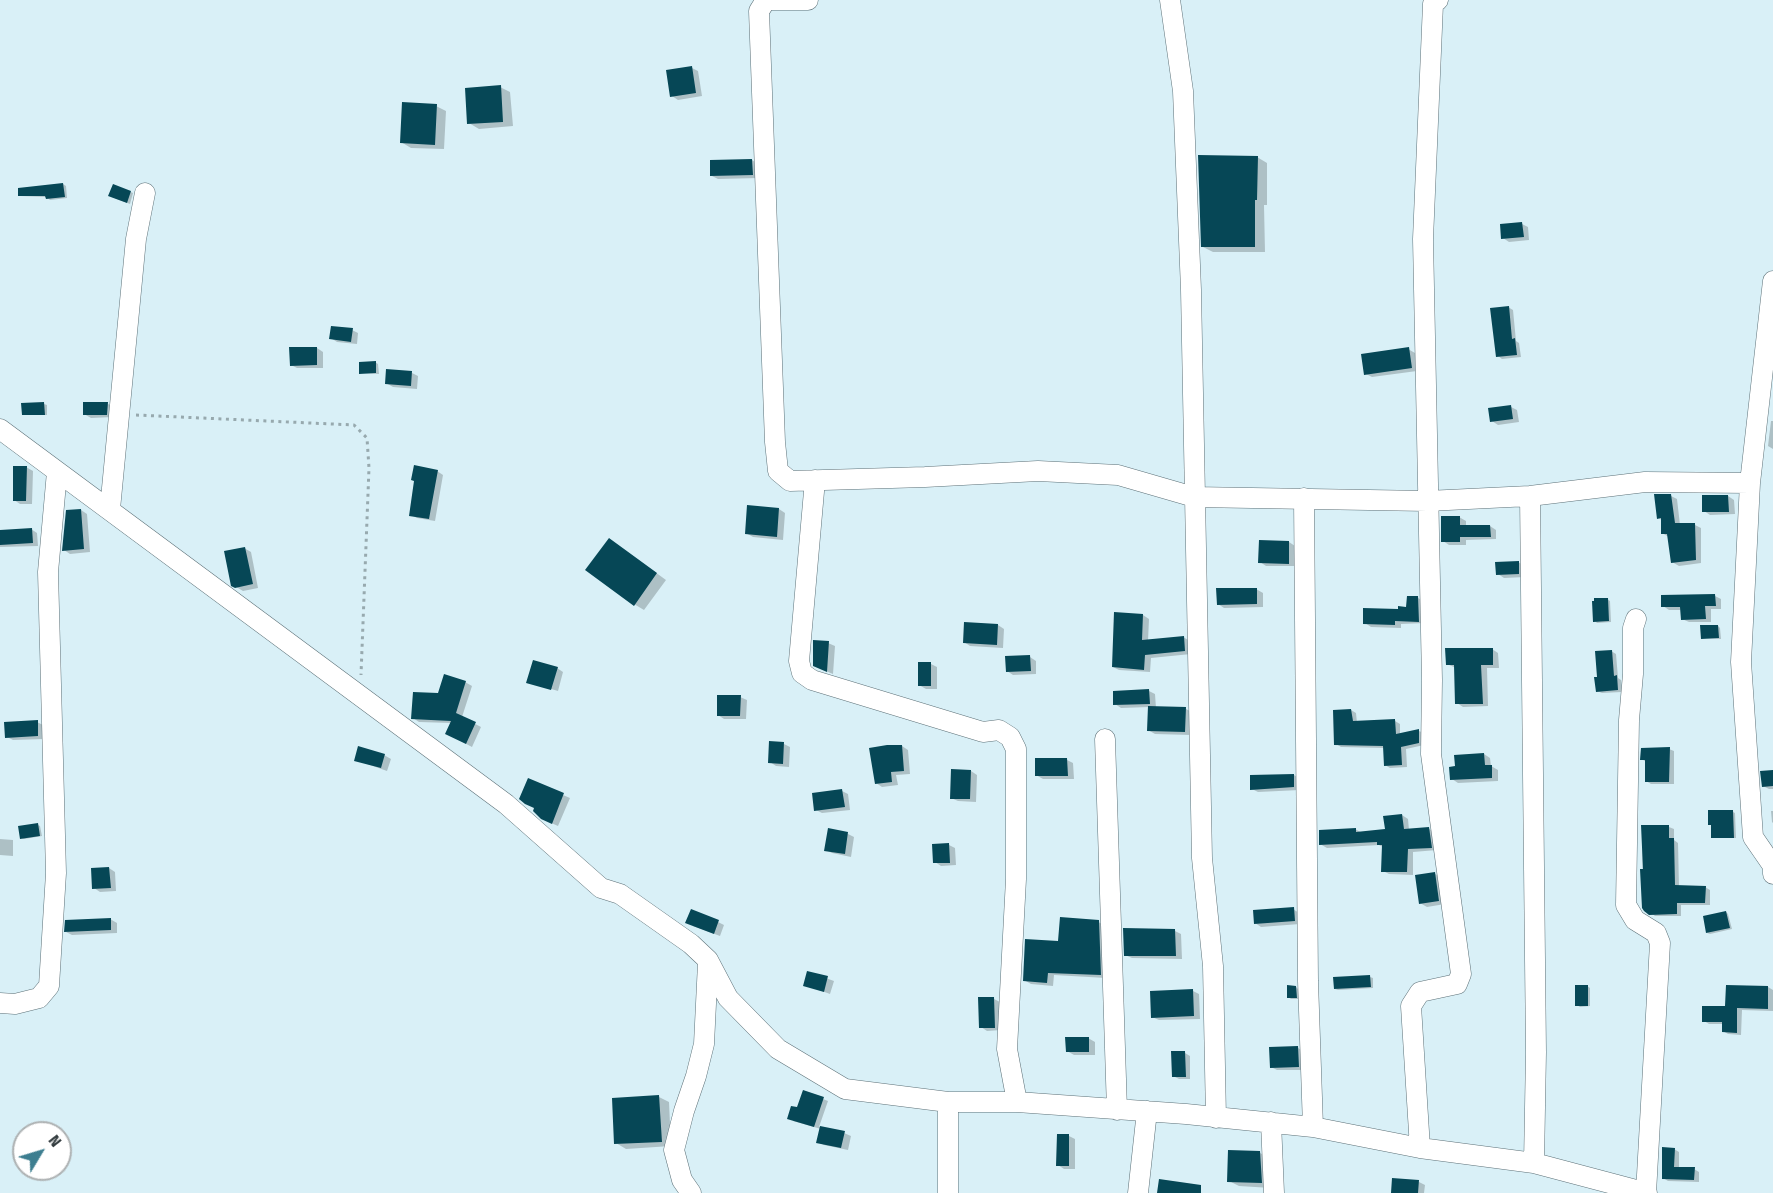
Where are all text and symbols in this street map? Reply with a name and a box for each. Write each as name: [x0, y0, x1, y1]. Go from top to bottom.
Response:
north arrow: [12, 1121, 72, 1181]
text: N: [45, 1131, 65, 1150]

